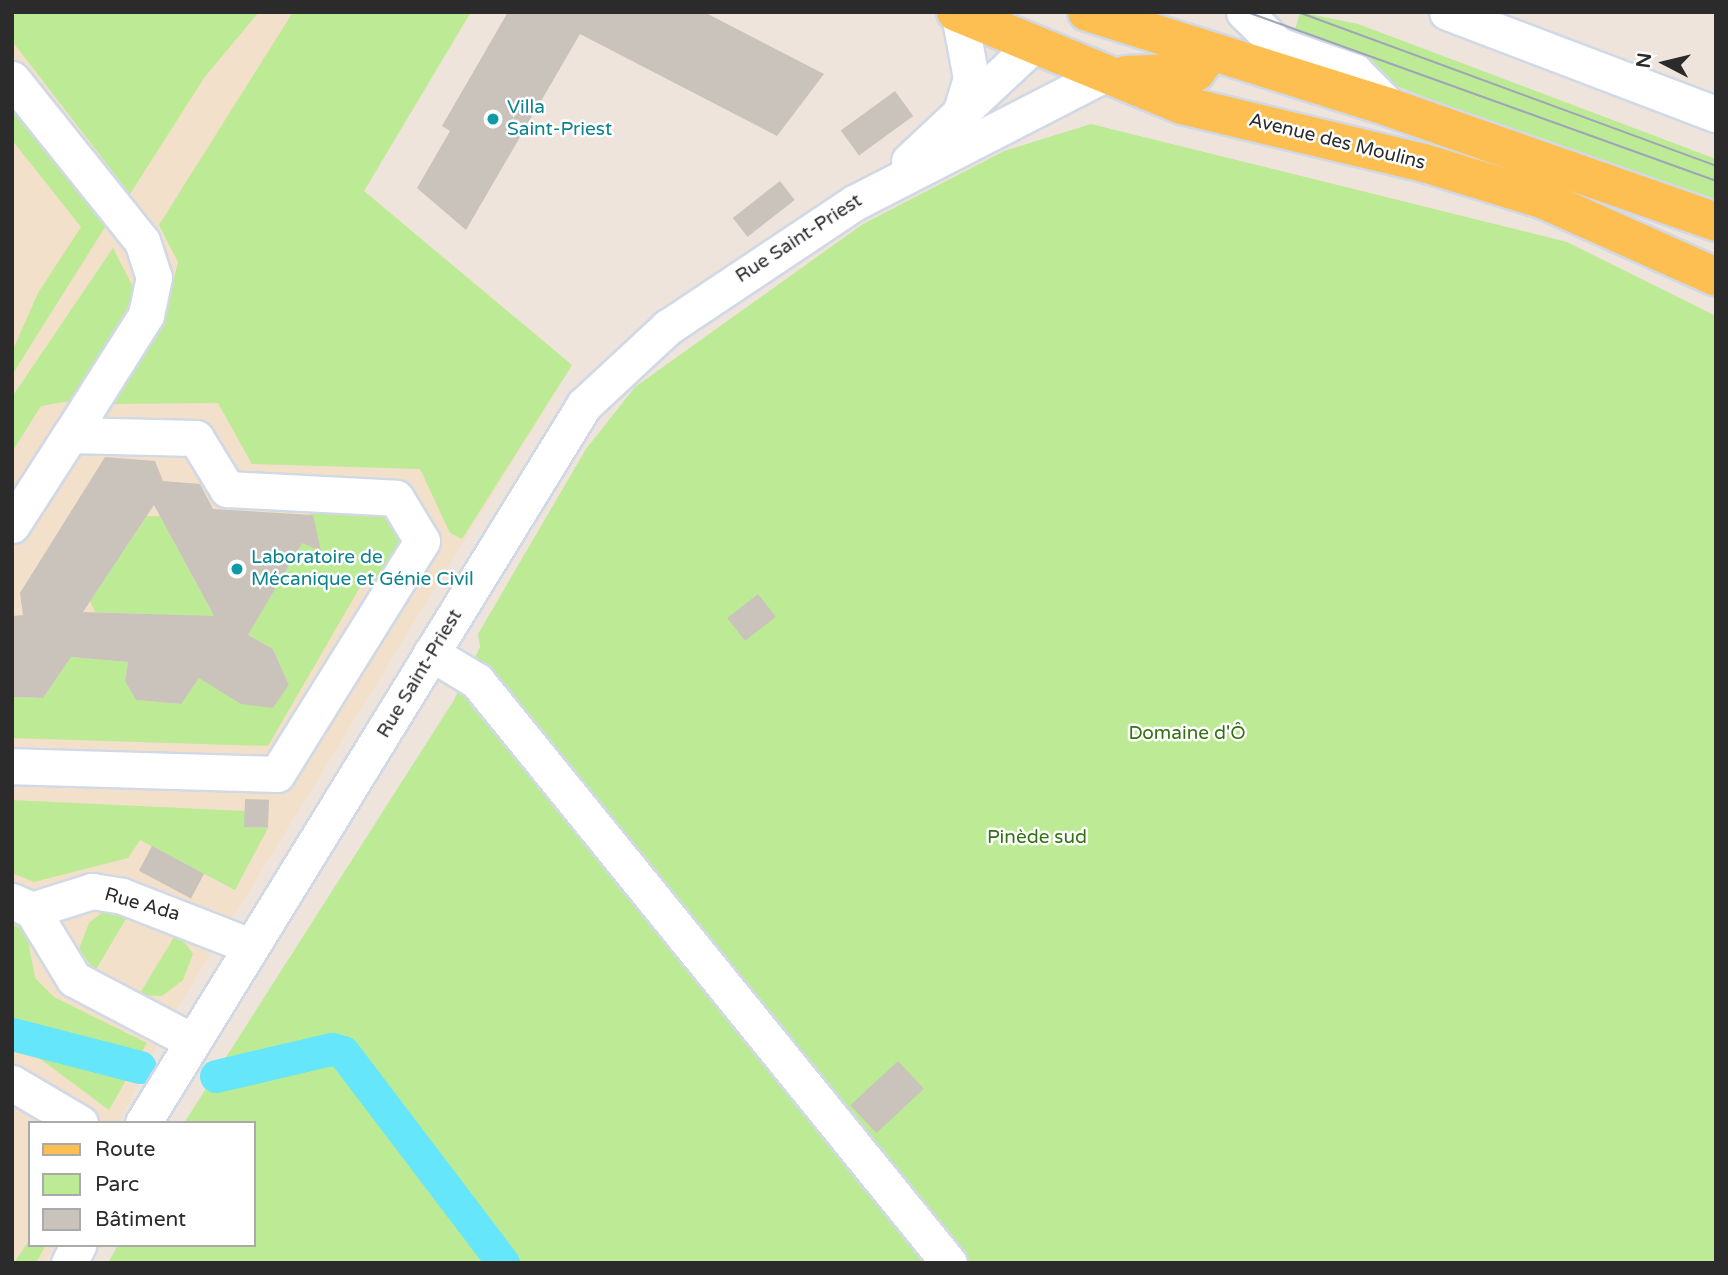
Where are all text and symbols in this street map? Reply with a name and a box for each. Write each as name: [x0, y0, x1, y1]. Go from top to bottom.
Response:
north arrow: [1630, 28, 1700, 98]
text: N: [1632, 52, 1656, 69]
place label: Villa Saint-Priest: [507, 97, 612, 141]
street label: Avenue des Moulins: [1246, 109, 1428, 175]
marker: Villa Saint-Priest: [485, 111, 501, 127]
street label: Rue Saint-Priest: [732, 190, 866, 288]
place label: Laboratoire de Mécanique et Génie Civil: [251, 547, 474, 591]
marker: Laboratoire de Mécanique et Génie Civil: [229, 561, 245, 577]
street label: Rue Saint-Priest: [373, 606, 467, 742]
park label: Domaine d'Ô: [1128, 723, 1246, 745]
park label: Pinède sud: [987, 827, 1087, 849]
street label: Rue Ada: [102, 883, 182, 927]
legend: [28, 1121, 256, 1247]
text: Route: [95, 1137, 155, 1162]
text: Parc: [95, 1172, 139, 1197]
text: Bâtiment: [95, 1207, 186, 1232]

